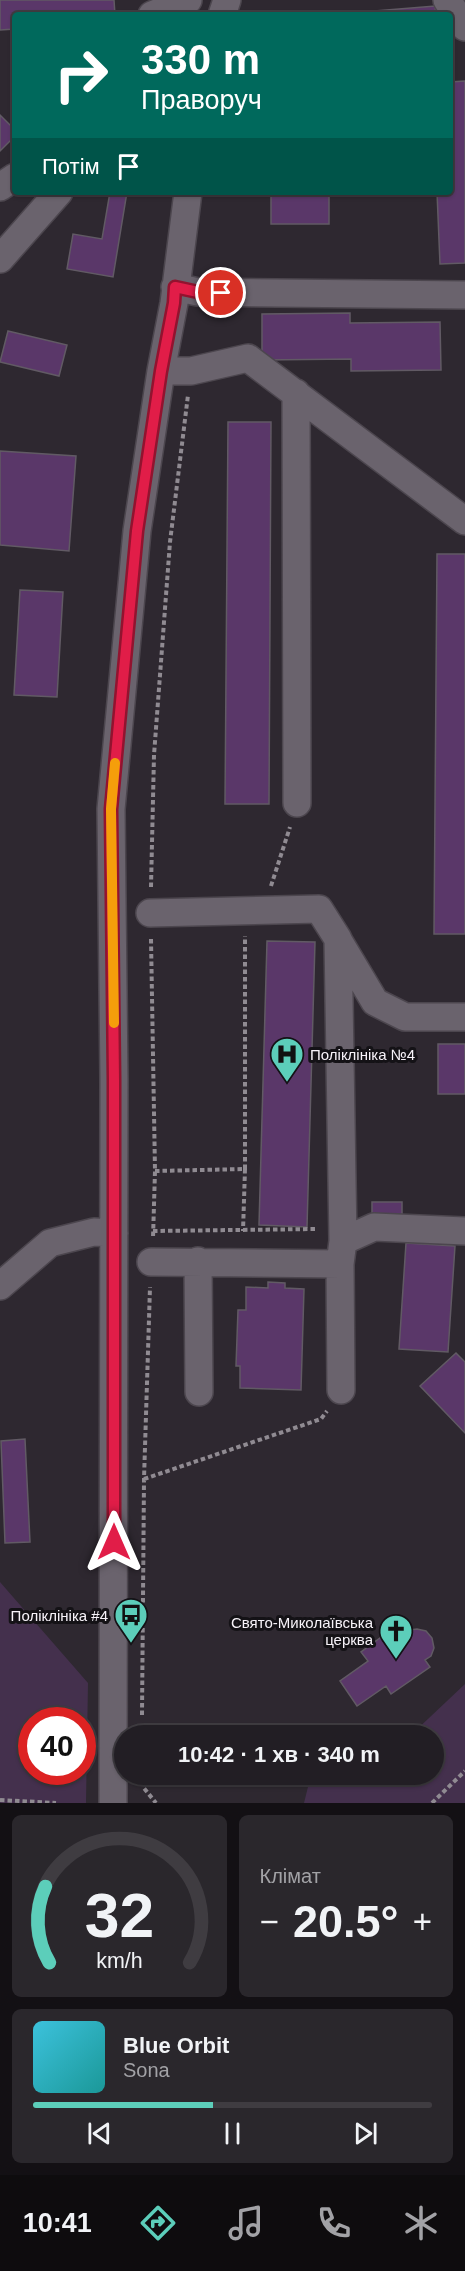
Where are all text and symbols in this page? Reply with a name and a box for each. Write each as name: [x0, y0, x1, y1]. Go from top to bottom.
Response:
icon: right: [42, 36, 120, 114]
text: 330 m: [141, 36, 260, 83]
text: Праворуч: [141, 85, 262, 115]
icon: arrive: [112, 150, 145, 183]
text: Потім: [42, 154, 100, 179]
pin: [195, 267, 246, 318]
icon: arrive: [204, 276, 237, 309]
hospital icon: Поліклініка №4: [269, 1036, 305, 1083]
place label: Поліклініка №4: [310, 1046, 415, 1063]
position arrow: [82, 1510, 146, 1574]
bus stop icon: Поліклініка #4: [113, 1597, 149, 1644]
place label: Поліклініка #4: [11, 1607, 108, 1624]
church icon: Свято-Миколаївська церква: [378, 1613, 414, 1660]
place label: Свято-Миколаївська церква: [231, 1614, 374, 1648]
speed limit sign: 40: [18, 1707, 96, 1785]
text: 10:42 · 1 хв · 340 m: [178, 1742, 380, 1767]
text: Клімат: [260, 1865, 321, 1887]
text: 32: [85, 1881, 154, 1950]
text: 20.5°: [293, 1896, 399, 1947]
text: −: [260, 1903, 279, 1940]
text: +: [413, 1903, 432, 1940]
text: km/h: [96, 1949, 142, 1973]
text: Blue Orbit: [123, 2033, 229, 2058]
text: Sona: [123, 2059, 170, 2081]
icon: previous: [83, 2117, 116, 2150]
icon: pause: [216, 2117, 249, 2150]
icon: next: [349, 2117, 382, 2150]
icon: directions: [137, 2202, 179, 2244]
icon: music: [225, 2202, 267, 2244]
icon: phone: [313, 2202, 355, 2244]
icon: climate: [400, 2202, 442, 2244]
text: 10:41: [23, 2208, 92, 2238]

